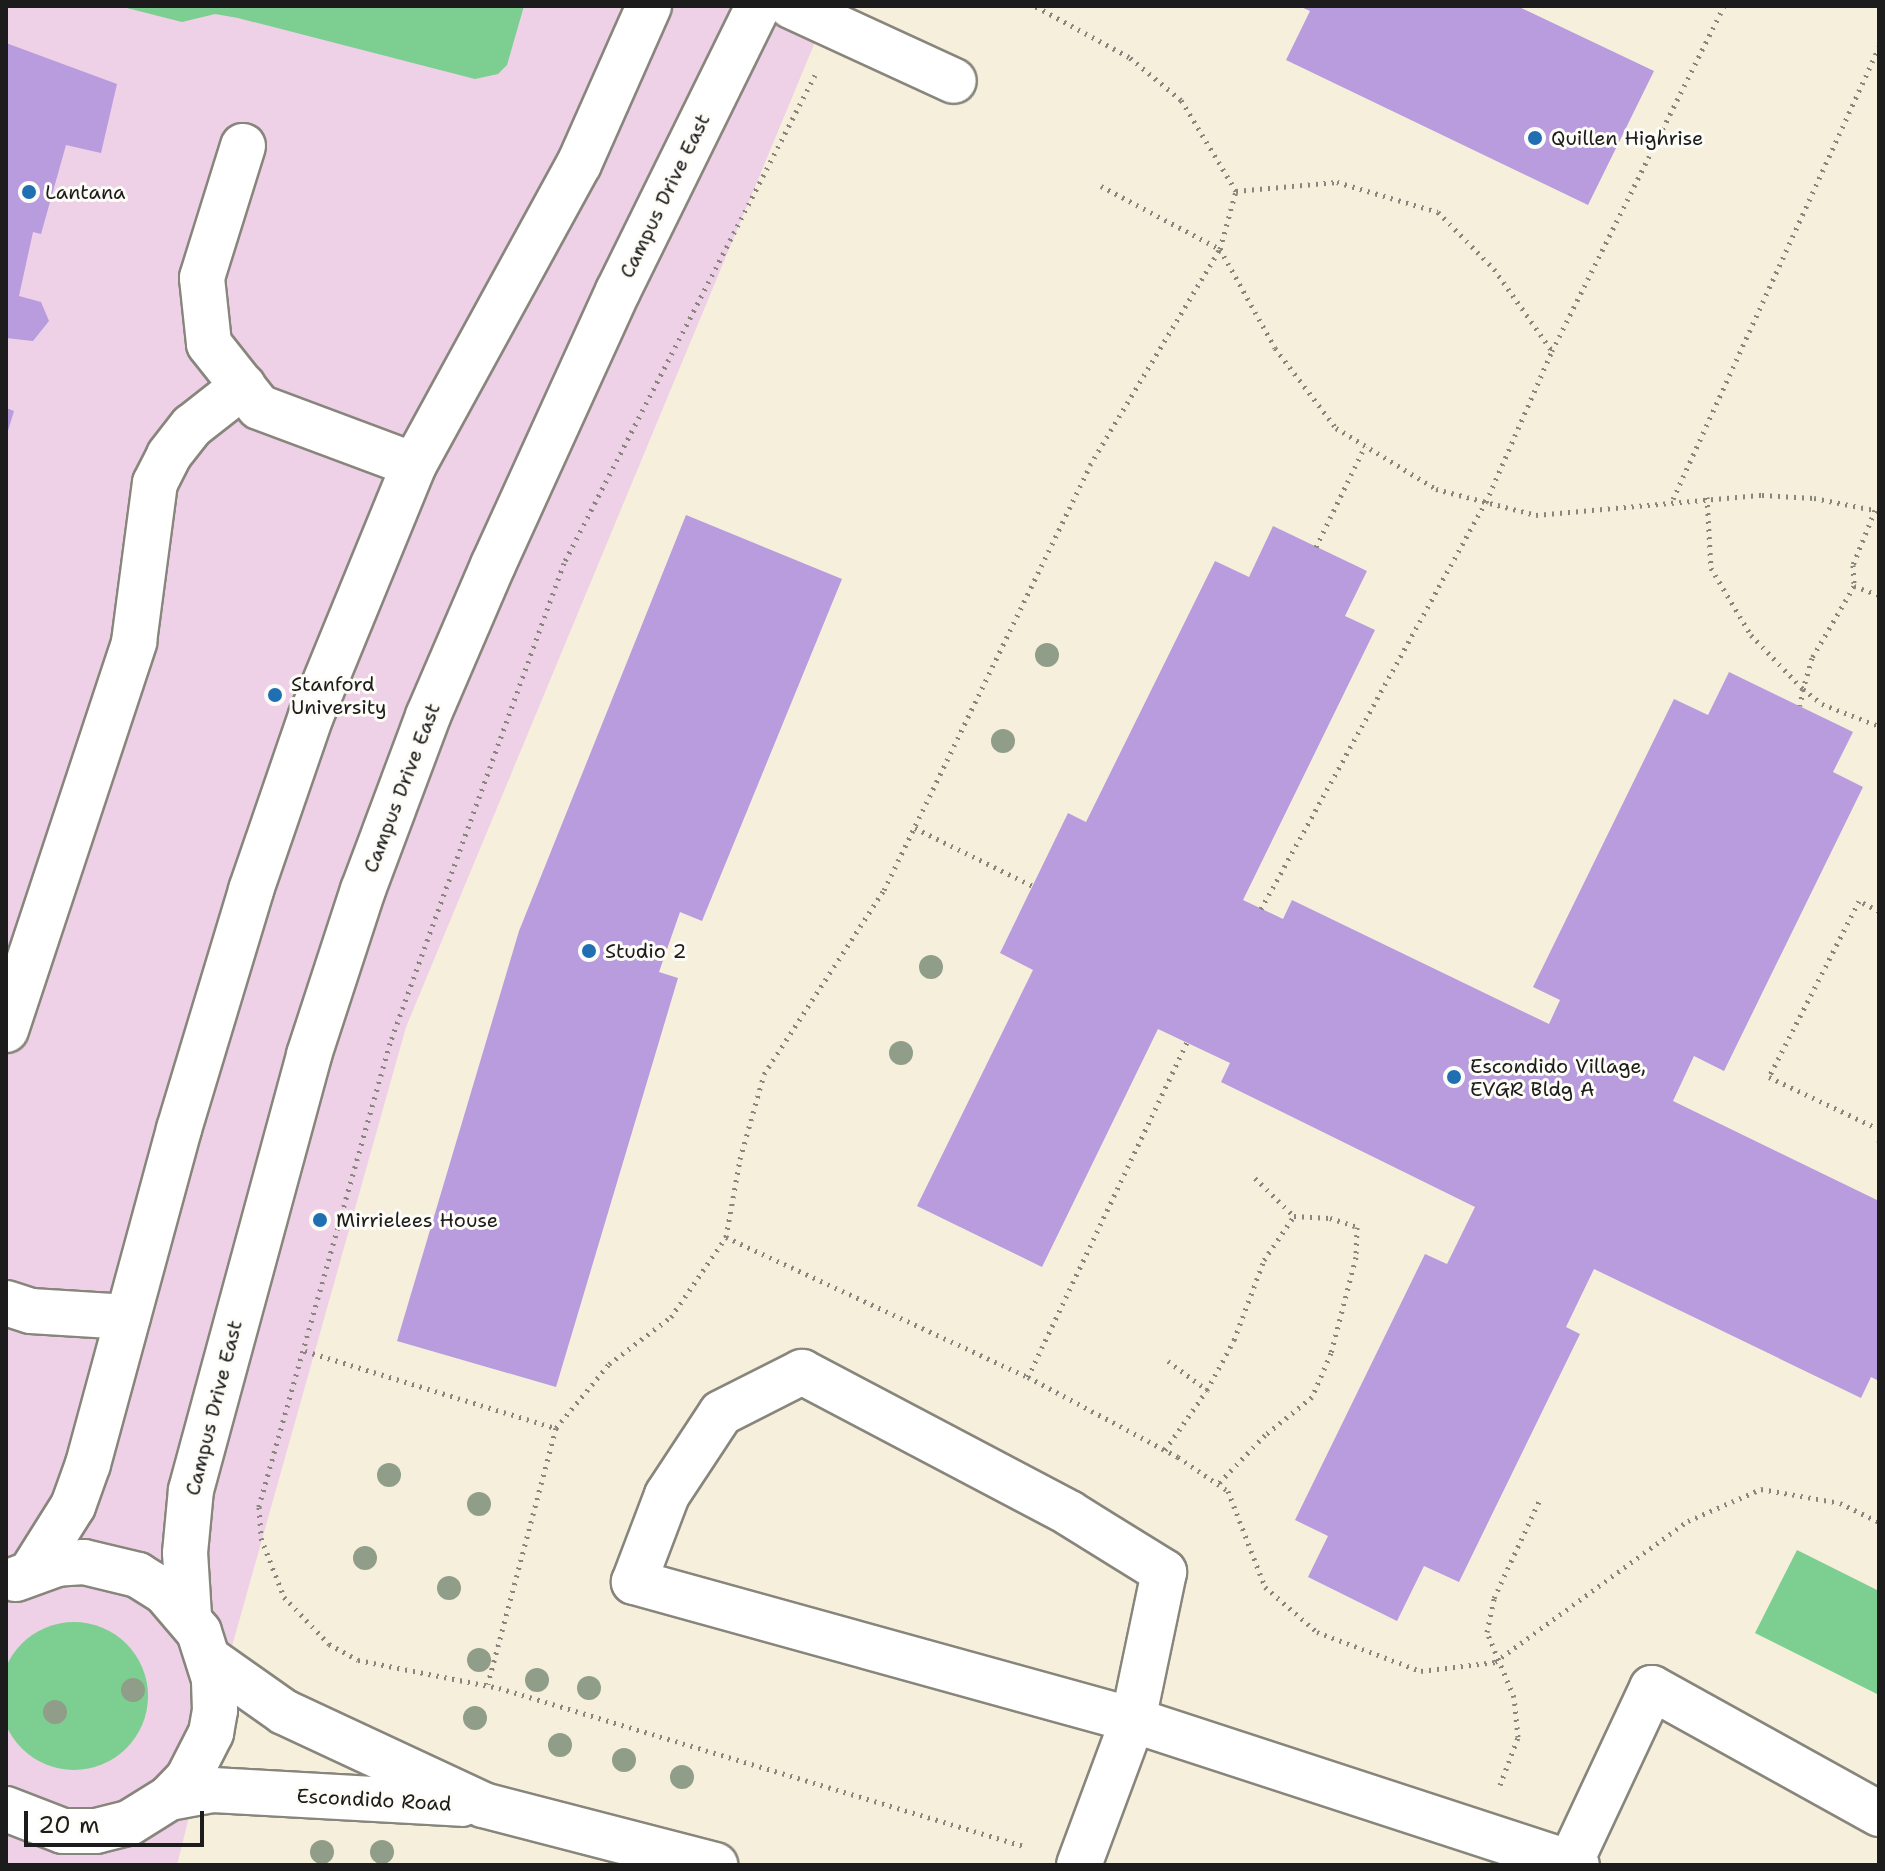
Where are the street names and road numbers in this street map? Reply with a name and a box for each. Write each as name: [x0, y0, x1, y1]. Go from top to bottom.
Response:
street label: Campus Drive East: [615, 110, 715, 282]
street label: Campus Drive East: [359, 700, 445, 876]
street label: Campus Drive East: [181, 1318, 247, 1498]
street label: Escondido Road: [296, 1784, 452, 1816]

